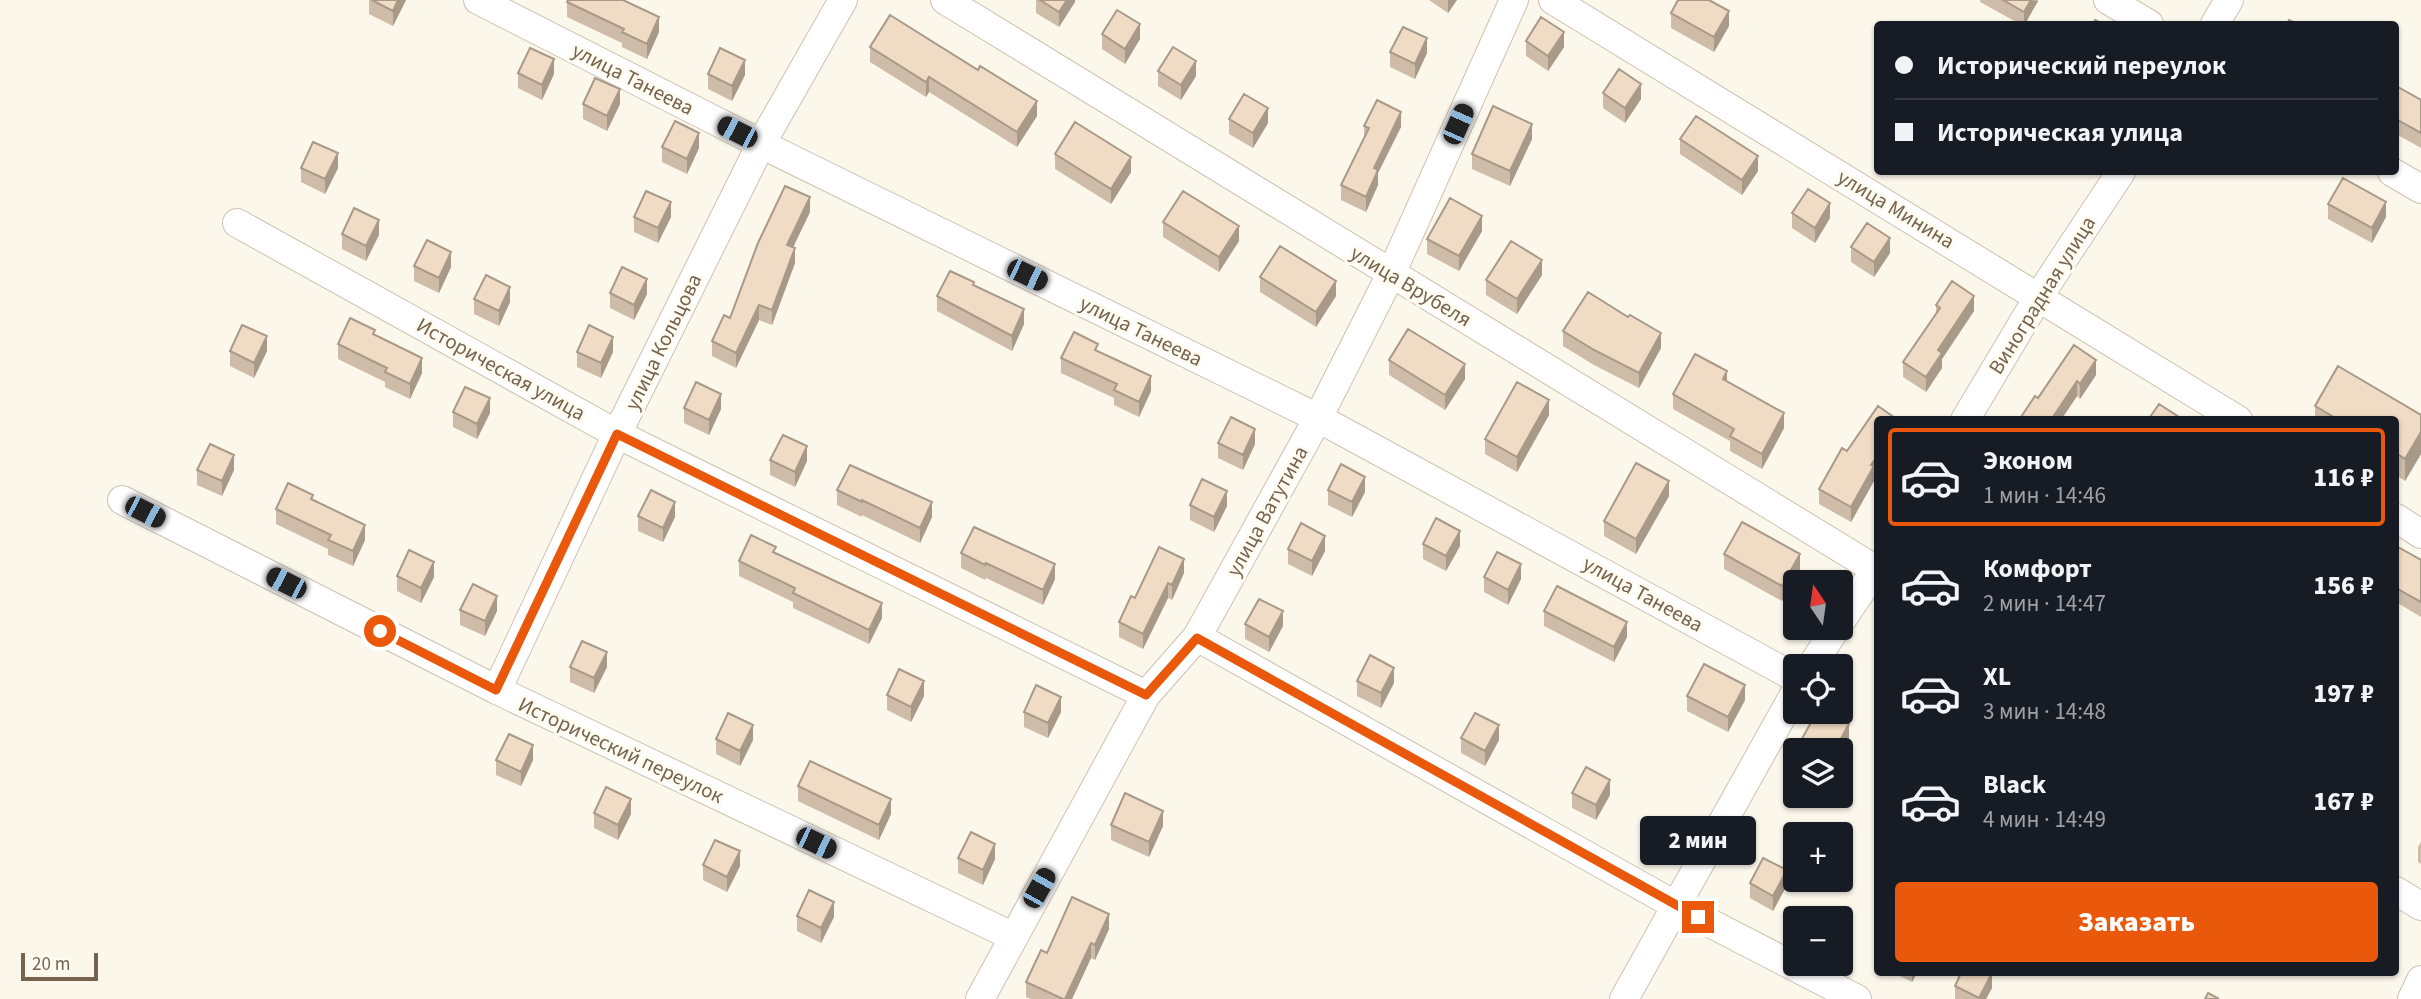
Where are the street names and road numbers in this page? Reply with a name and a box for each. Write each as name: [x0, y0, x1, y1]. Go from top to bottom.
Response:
street label: улица Танеева: [567, 35, 699, 123]
street label: улица Минина: [1832, 162, 1960, 256]
street label: Виноградная улица: [1981, 210, 2103, 380]
street label: улица Врубеля: [1345, 238, 1477, 334]
street label: улица Кольцова: [617, 269, 709, 415]
street label: улица Танеева: [1074, 288, 1208, 374]
street label: Историческая улица: [411, 310, 591, 428]
street label: улица Ватутина: [1219, 440, 1315, 582]
street label: улица Танеева: [1577, 549, 1709, 639]
street label: Исторический переулок: [513, 689, 729, 811]

